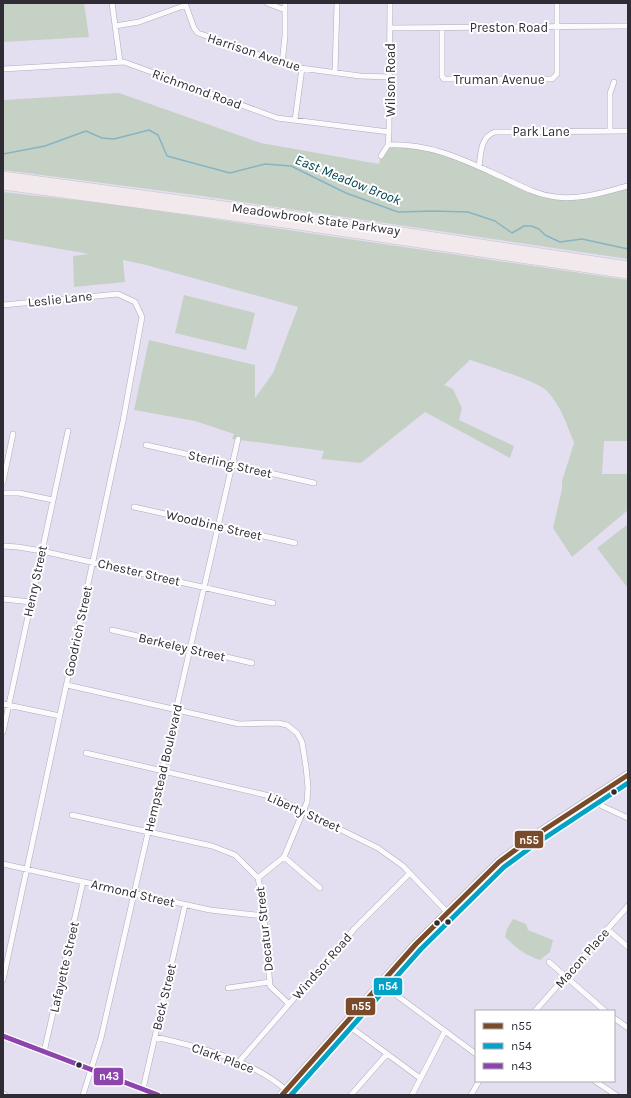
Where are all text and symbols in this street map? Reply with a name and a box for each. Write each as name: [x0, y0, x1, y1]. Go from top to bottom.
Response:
street label: Preston Road: [470, 20, 548, 35]
street label: Harrison Avenue: [206, 30, 303, 74]
street label: Wilson Road: [383, 43, 398, 117]
street label: Richmond Road: [150, 66, 244, 112]
street label: Truman Avenue: [453, 72, 545, 87]
street label: Park Lane: [512, 124, 570, 139]
water label: East Meadow Brook: [293, 151, 404, 209]
street label: Meadowbrook State Parkway: [231, 200, 401, 238]
street label: Leslie Lane: [27, 288, 93, 310]
street label: Sterling Street: [187, 447, 273, 481]
street label: Woodbine Street: [165, 507, 264, 543]
street label: Henry Street: [20, 544, 50, 618]
street label: Chester Street: [96, 555, 182, 589]
street label: Goodrich Street: [61, 584, 95, 678]
street label: Berkeley Street: [137, 630, 227, 664]
street label: Hempstead Boulevard: [141, 703, 185, 833]
unlabelled marker: [609, 787, 619, 797]
street label: Liberty Street: [265, 789, 343, 835]
line badge: n55: [514, 830, 544, 849]
text: n55: [519, 834, 539, 847]
street label: Armond Street: [90, 876, 177, 910]
street label: Decatur Street: [252, 886, 276, 972]
unlabelled marker: [443, 917, 453, 927]
unlabelled marker: [432, 918, 442, 928]
street label: Lafayette Street: [46, 920, 82, 1014]
street label: Macon Place: [552, 925, 612, 991]
street label: Windsor Road: [289, 930, 355, 1002]
street label: Beck Street: [149, 962, 179, 1032]
line badge: n54: [373, 977, 403, 996]
text: n54: [378, 980, 398, 993]
line badge: n55: [345, 997, 376, 1016]
text: n55: [351, 1000, 371, 1013]
legend: [475, 1010, 615, 1082]
text: n55: [511, 1019, 532, 1033]
text: n54: [511, 1039, 532, 1053]
street label: Clark Place: [190, 1040, 257, 1076]
text: n43: [511, 1059, 532, 1073]
unlabelled marker: [74, 1060, 84, 1070]
line badge: n43: [93, 1067, 124, 1086]
text: n43: [99, 1070, 119, 1083]

